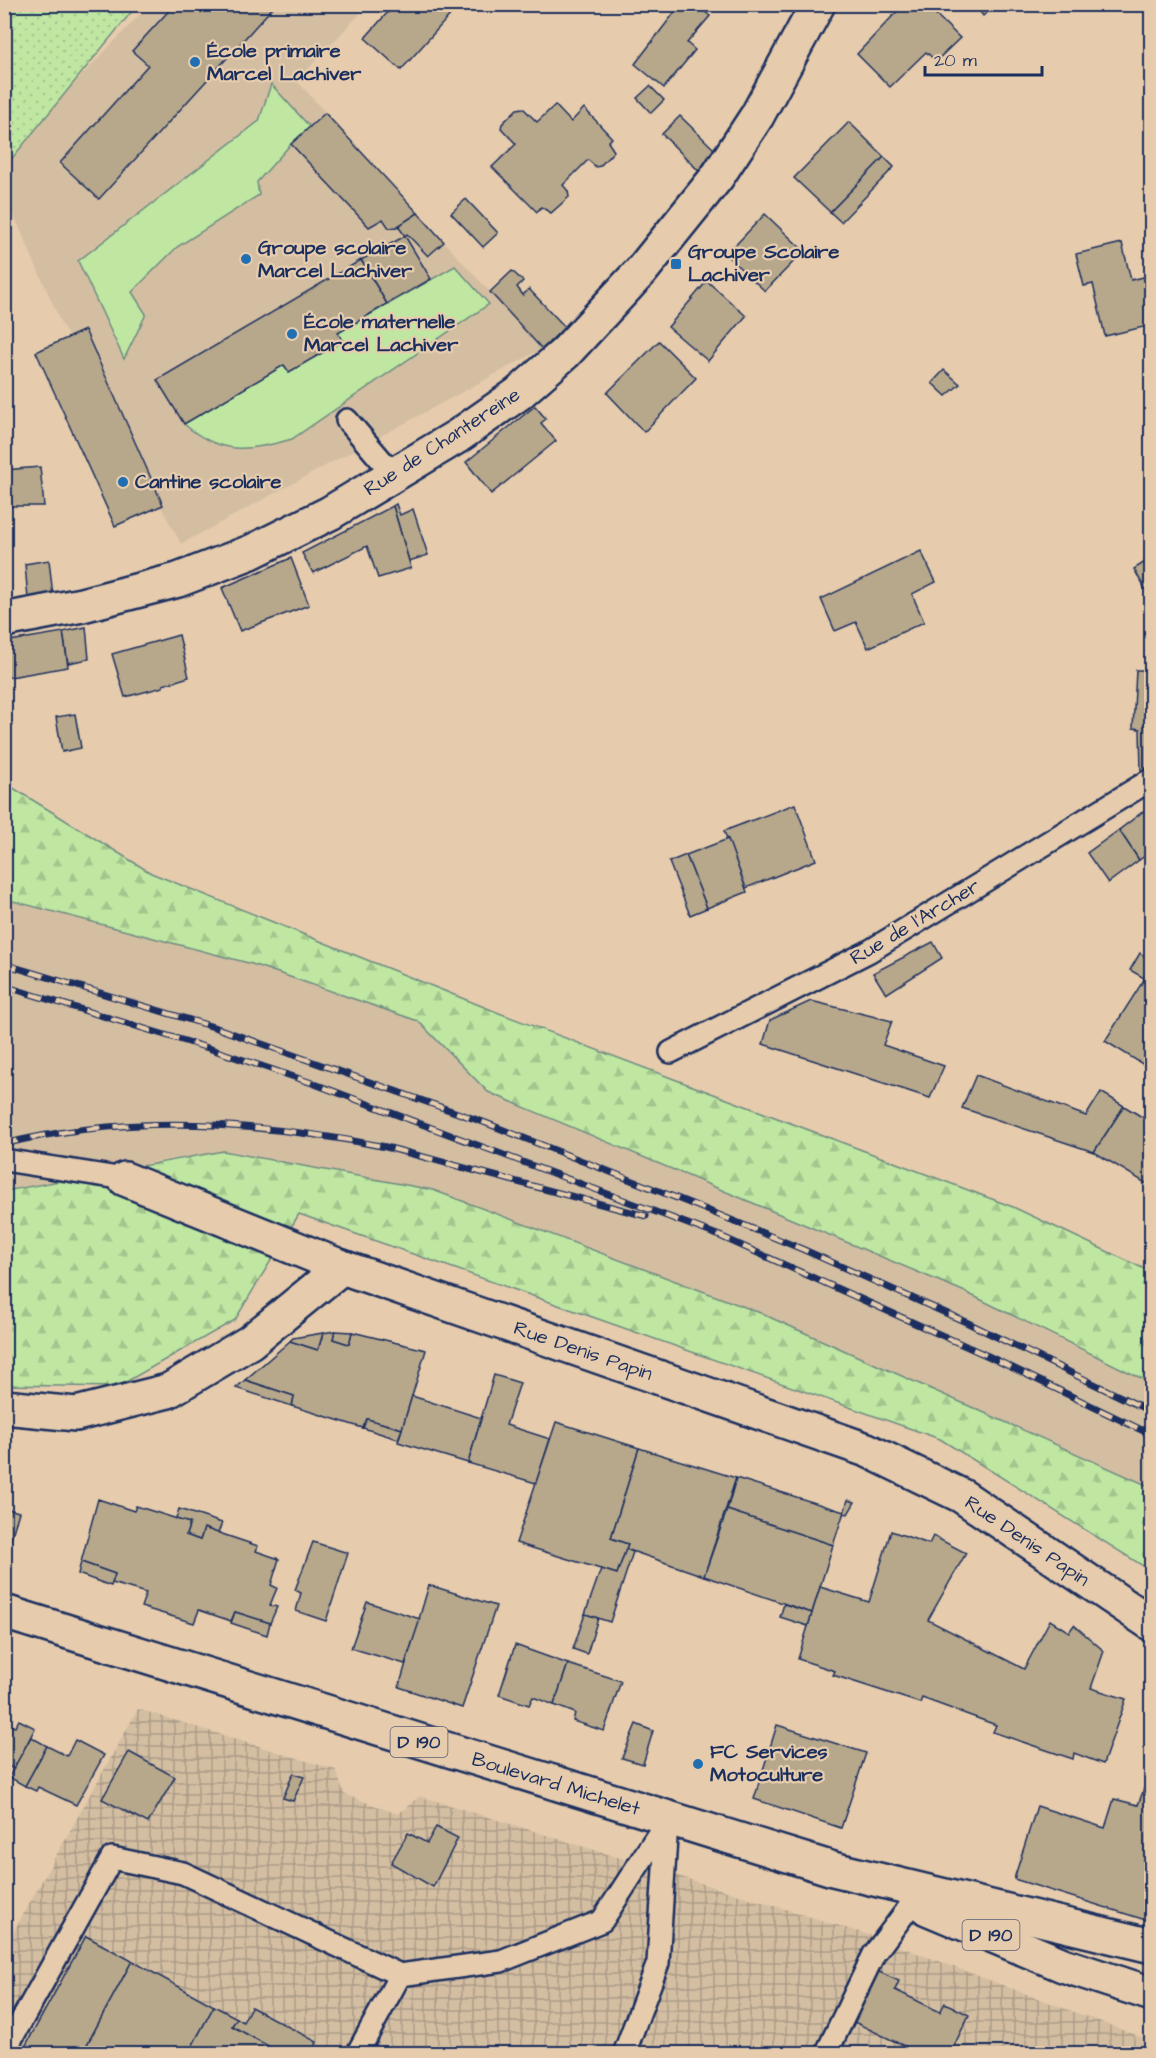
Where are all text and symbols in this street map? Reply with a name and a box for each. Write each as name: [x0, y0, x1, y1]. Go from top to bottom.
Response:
place label: École primaire Marcel Lachiver: [207, 37, 362, 88]
scale bar: [925, 39, 1042, 77]
text: 20 m: [934, 48, 977, 73]
marker: École primaire Marcel Lachiver: [188, 55, 202, 69]
place label: Groupe scolaire Marcel Lachiver: [258, 234, 413, 285]
place label: Groupe Scolaire Lachiver: [688, 238, 839, 289]
marker: Groupe scolaire Marcel Lachiver: [239, 252, 253, 266]
marker: Groupe Scolaire Lachiver: [669, 257, 683, 271]
place label: École maternelle Marcel Lachiver: [304, 308, 459, 359]
marker: École maternelle Marcel Lachiver: [285, 327, 299, 341]
street label: Rue de Chantereine: [358, 381, 526, 503]
place label: Cantine scolaire: [135, 468, 282, 496]
marker: Cantine scolaire: [116, 475, 130, 489]
street label: Rue de l'Archer: [845, 872, 985, 972]
street label: Rue Denis Papin: [510, 1314, 656, 1388]
street label: Rue Denis Papin: [959, 1489, 1095, 1593]
road number: D 190: [390, 1727, 448, 1757]
place label: FC Services Motoculture: [710, 1738, 828, 1789]
street label: Boulevard Michelet: [468, 1745, 644, 1823]
marker: FC Services Motoculture: [691, 1757, 705, 1771]
road number: D 190: [962, 1920, 1020, 1950]

